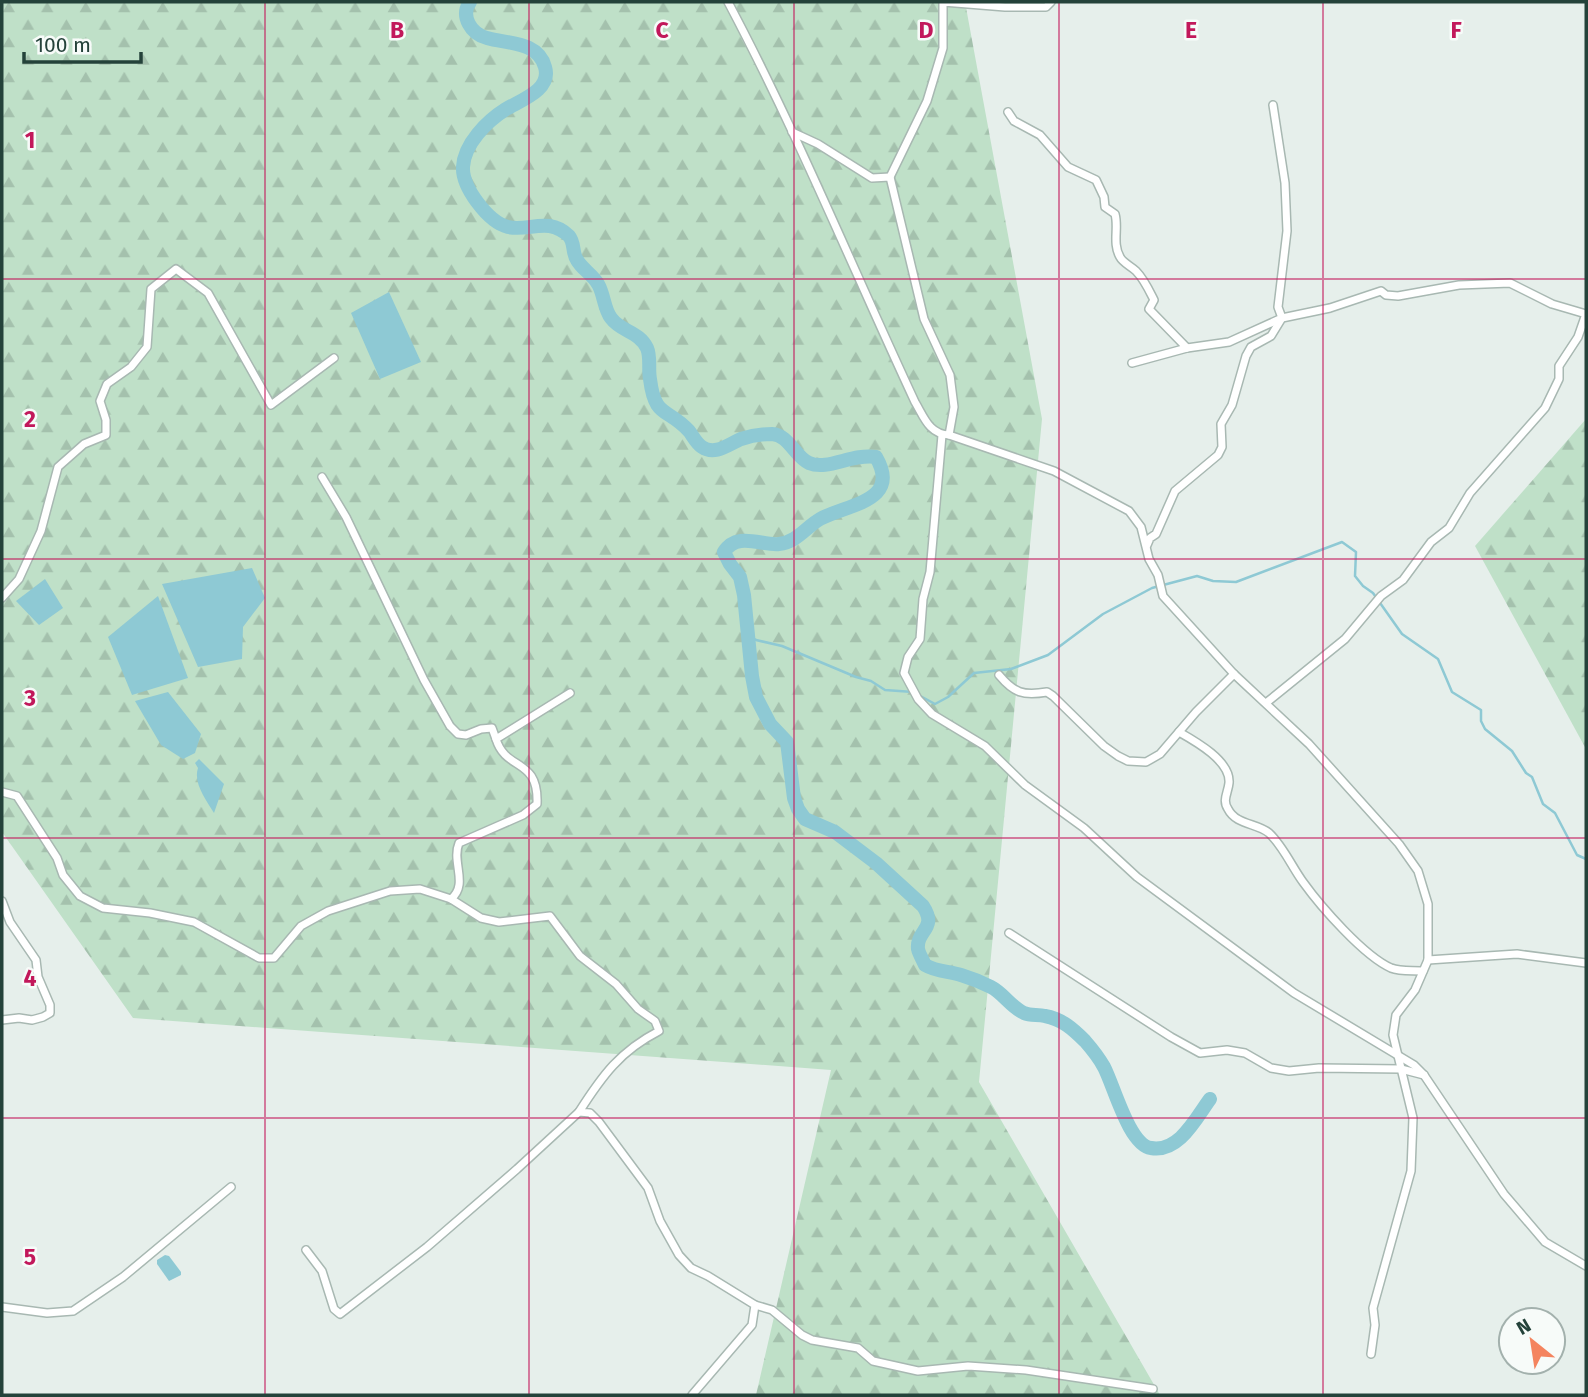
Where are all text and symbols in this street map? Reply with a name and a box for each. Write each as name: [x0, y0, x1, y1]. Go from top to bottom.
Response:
text: B: [390, 16, 404, 44]
text: C: [655, 16, 669, 44]
text: D: [919, 16, 934, 44]
text: E: [1185, 16, 1197, 44]
text: F: [1450, 16, 1462, 44]
scale bar: [24, 21, 142, 65]
text: 100 m: [35, 32, 91, 58]
text: 1: [25, 126, 35, 154]
text: 2: [24, 405, 36, 433]
text: 3: [23, 684, 36, 712]
text: 4: [24, 964, 37, 992]
text: 5: [24, 1243, 36, 1271]
north arrow: [1497, 1306, 1567, 1376]
text: N: [1513, 1314, 1535, 1340]

